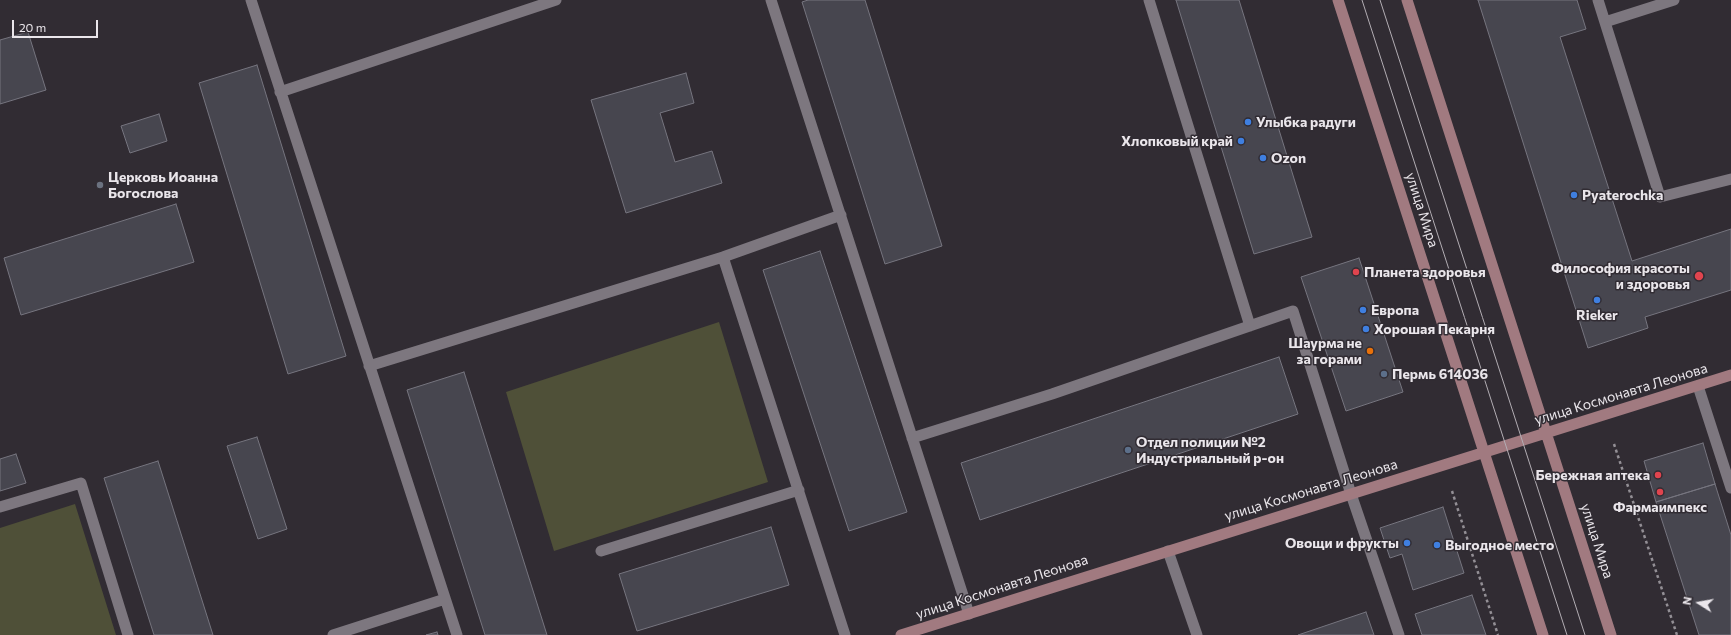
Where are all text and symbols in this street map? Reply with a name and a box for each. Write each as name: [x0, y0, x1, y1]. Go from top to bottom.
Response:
scale bar: [14, 12, 100, 38]
text: 20 m: [19, 20, 46, 34]
place label: Улыбка радуги: [1256, 114, 1356, 130]
marker: Улыбка радуги: [1243, 117, 1253, 127]
place label: Хлопковый край: [1121, 133, 1233, 149]
marker: Хлопковый край: [1236, 136, 1246, 146]
place label: Ozon: [1271, 150, 1306, 166]
marker: Ozon: [1258, 153, 1268, 163]
place label: Церковь Иоанна Богослова: [108, 169, 218, 202]
street label: улица Мира: [1402, 170, 1442, 250]
marker: Церковь Иоанна Богослова: [95, 180, 105, 190]
place label: Pyaterochka: [1582, 187, 1663, 203]
marker: Pyaterochka: [1569, 190, 1579, 200]
place label: Философия красоты и здоровья: [1551, 260, 1690, 292]
place label: Планета здоровья: [1364, 264, 1486, 280]
marker: Планета здоровья: [1351, 267, 1361, 277]
marker: Философия красоты и здоровья: [1693, 270, 1705, 282]
marker: Rieker: [1592, 295, 1602, 305]
place label: Европа: [1371, 302, 1419, 318]
marker: Европа: [1358, 305, 1368, 315]
place label: Rieker: [1576, 307, 1618, 323]
place label: Хорошая Пекарня: [1374, 321, 1495, 337]
marker: Хорошая Пекарня: [1361, 324, 1371, 334]
place label: Шаурма не за горами: [1288, 335, 1362, 368]
marker: Шаурма не за горами: [1365, 346, 1375, 356]
street label: улица Космонавта Леонова: [1533, 360, 1709, 428]
place label: Пермь 614036: [1392, 366, 1488, 382]
marker: Пермь 614036: [1379, 369, 1389, 379]
place label: Отдел полиции №2 Индустриальный р-он: [1136, 434, 1284, 466]
marker: Отдел полиции №2 Индустриальный р-он: [1123, 445, 1133, 455]
street label: улица Космонавта Леонова: [1223, 456, 1399, 524]
place label: Бережная аптека: [1535, 467, 1650, 483]
marker: Бережная аптека: [1653, 470, 1663, 480]
marker: Фармаимпекс: [1655, 487, 1665, 497]
place label: Фармаимпекс: [1613, 499, 1707, 515]
street label: улица Мира: [1577, 501, 1617, 581]
place label: Овощи и фрукты: [1285, 535, 1399, 551]
place label: Выгодное место: [1445, 537, 1554, 553]
marker: Овощи и фрукты: [1402, 538, 1412, 548]
marker: Выгодное место: [1432, 540, 1442, 550]
street label: улица Космонавта Леонова: [914, 551, 1090, 623]
north arrow: [1679, 583, 1719, 623]
text: N: [1680, 595, 1694, 606]

